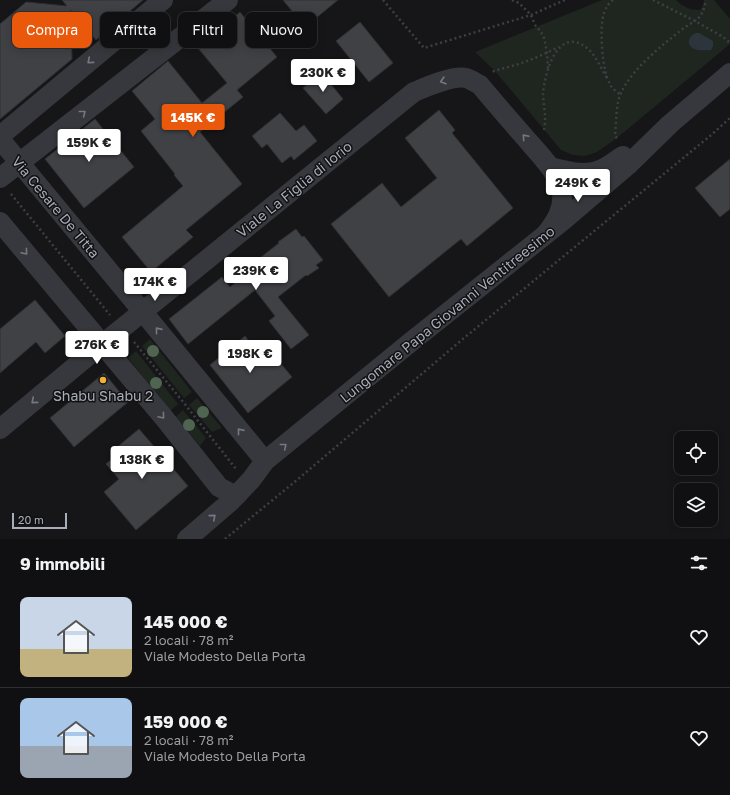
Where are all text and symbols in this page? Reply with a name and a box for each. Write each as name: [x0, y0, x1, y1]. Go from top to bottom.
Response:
chip: Compra: [12, 12, 92, 48]
chip: Affitta: [100, 12, 170, 48]
chip: Filtri: [178, 12, 237, 48]
chip: Nuovo: [245, 12, 317, 48]
one-way arrow: [88, 56, 95, 63]
pin: 230K €: [290, 59, 356, 93]
text: 230K €: [300, 64, 346, 80]
one-way arrow: [440, 76, 447, 85]
pin: 145K €: [160, 104, 226, 138]
text: 145K €: [171, 109, 215, 125]
one-way arrow: [79, 111, 86, 118]
pin: 159K €: [56, 129, 122, 163]
text: 159K €: [67, 134, 111, 150]
one-way arrow: [522, 135, 529, 142]
street label: Viale La Figlia di Iorio: [233, 137, 355, 241]
street label: Via Cesare De Titta: [9, 153, 103, 261]
pin: 249K €: [545, 169, 611, 203]
text: 249K €: [555, 174, 601, 190]
street label: Lungomare Papa Giovanni Ventitreesimo: [336, 222, 558, 406]
one-way arrow: [20, 247, 27, 255]
pin: 239K €: [223, 257, 289, 291]
text: 239K €: [233, 262, 279, 278]
pin: 174K €: [122, 268, 188, 302]
text: 174K €: [133, 273, 177, 289]
one-way arrow: [156, 328, 163, 335]
pin: 276K €: [64, 331, 130, 365]
text: 276K €: [74, 336, 120, 352]
pin: 198K €: [217, 340, 283, 374]
text: 198K €: [227, 345, 273, 361]
marker: Shabu Shabu 2: [98, 375, 108, 385]
place label: Shabu Shabu 2: [53, 387, 153, 404]
one-way arrow: [32, 396, 39, 403]
one-way arrow: [158, 412, 165, 419]
one-way arrow: [238, 428, 245, 436]
map controls: [674, 431, 718, 527]
button: locate: [674, 431, 718, 475]
one-way arrow: [280, 443, 287, 450]
pin: 138K €: [109, 446, 175, 480]
text: 138K €: [120, 451, 164, 467]
button: layers: [674, 483, 718, 527]
scale bar: [12, 511, 67, 530]
text: 20 m: [18, 513, 44, 526]
one-way arrow: [208, 515, 216, 522]
icon: filters: [688, 552, 710, 574]
text: 9 immobili: [20, 553, 105, 574]
text: 145 000 €: [144, 611, 227, 632]
icon: home: [52, 613, 100, 661]
icon: heart: [688, 626, 710, 648]
text: 2 locali · 78 m²: [144, 632, 233, 648]
text: Viale Modesto Della Porta: [144, 648, 306, 664]
text: 159 000 €: [144, 711, 228, 732]
icon: home: [52, 714, 100, 762]
icon: heart: [688, 727, 710, 749]
text: 2 locali · 78 m²: [144, 732, 233, 748]
text: Viale Modesto Della Porta: [144, 748, 306, 764]

